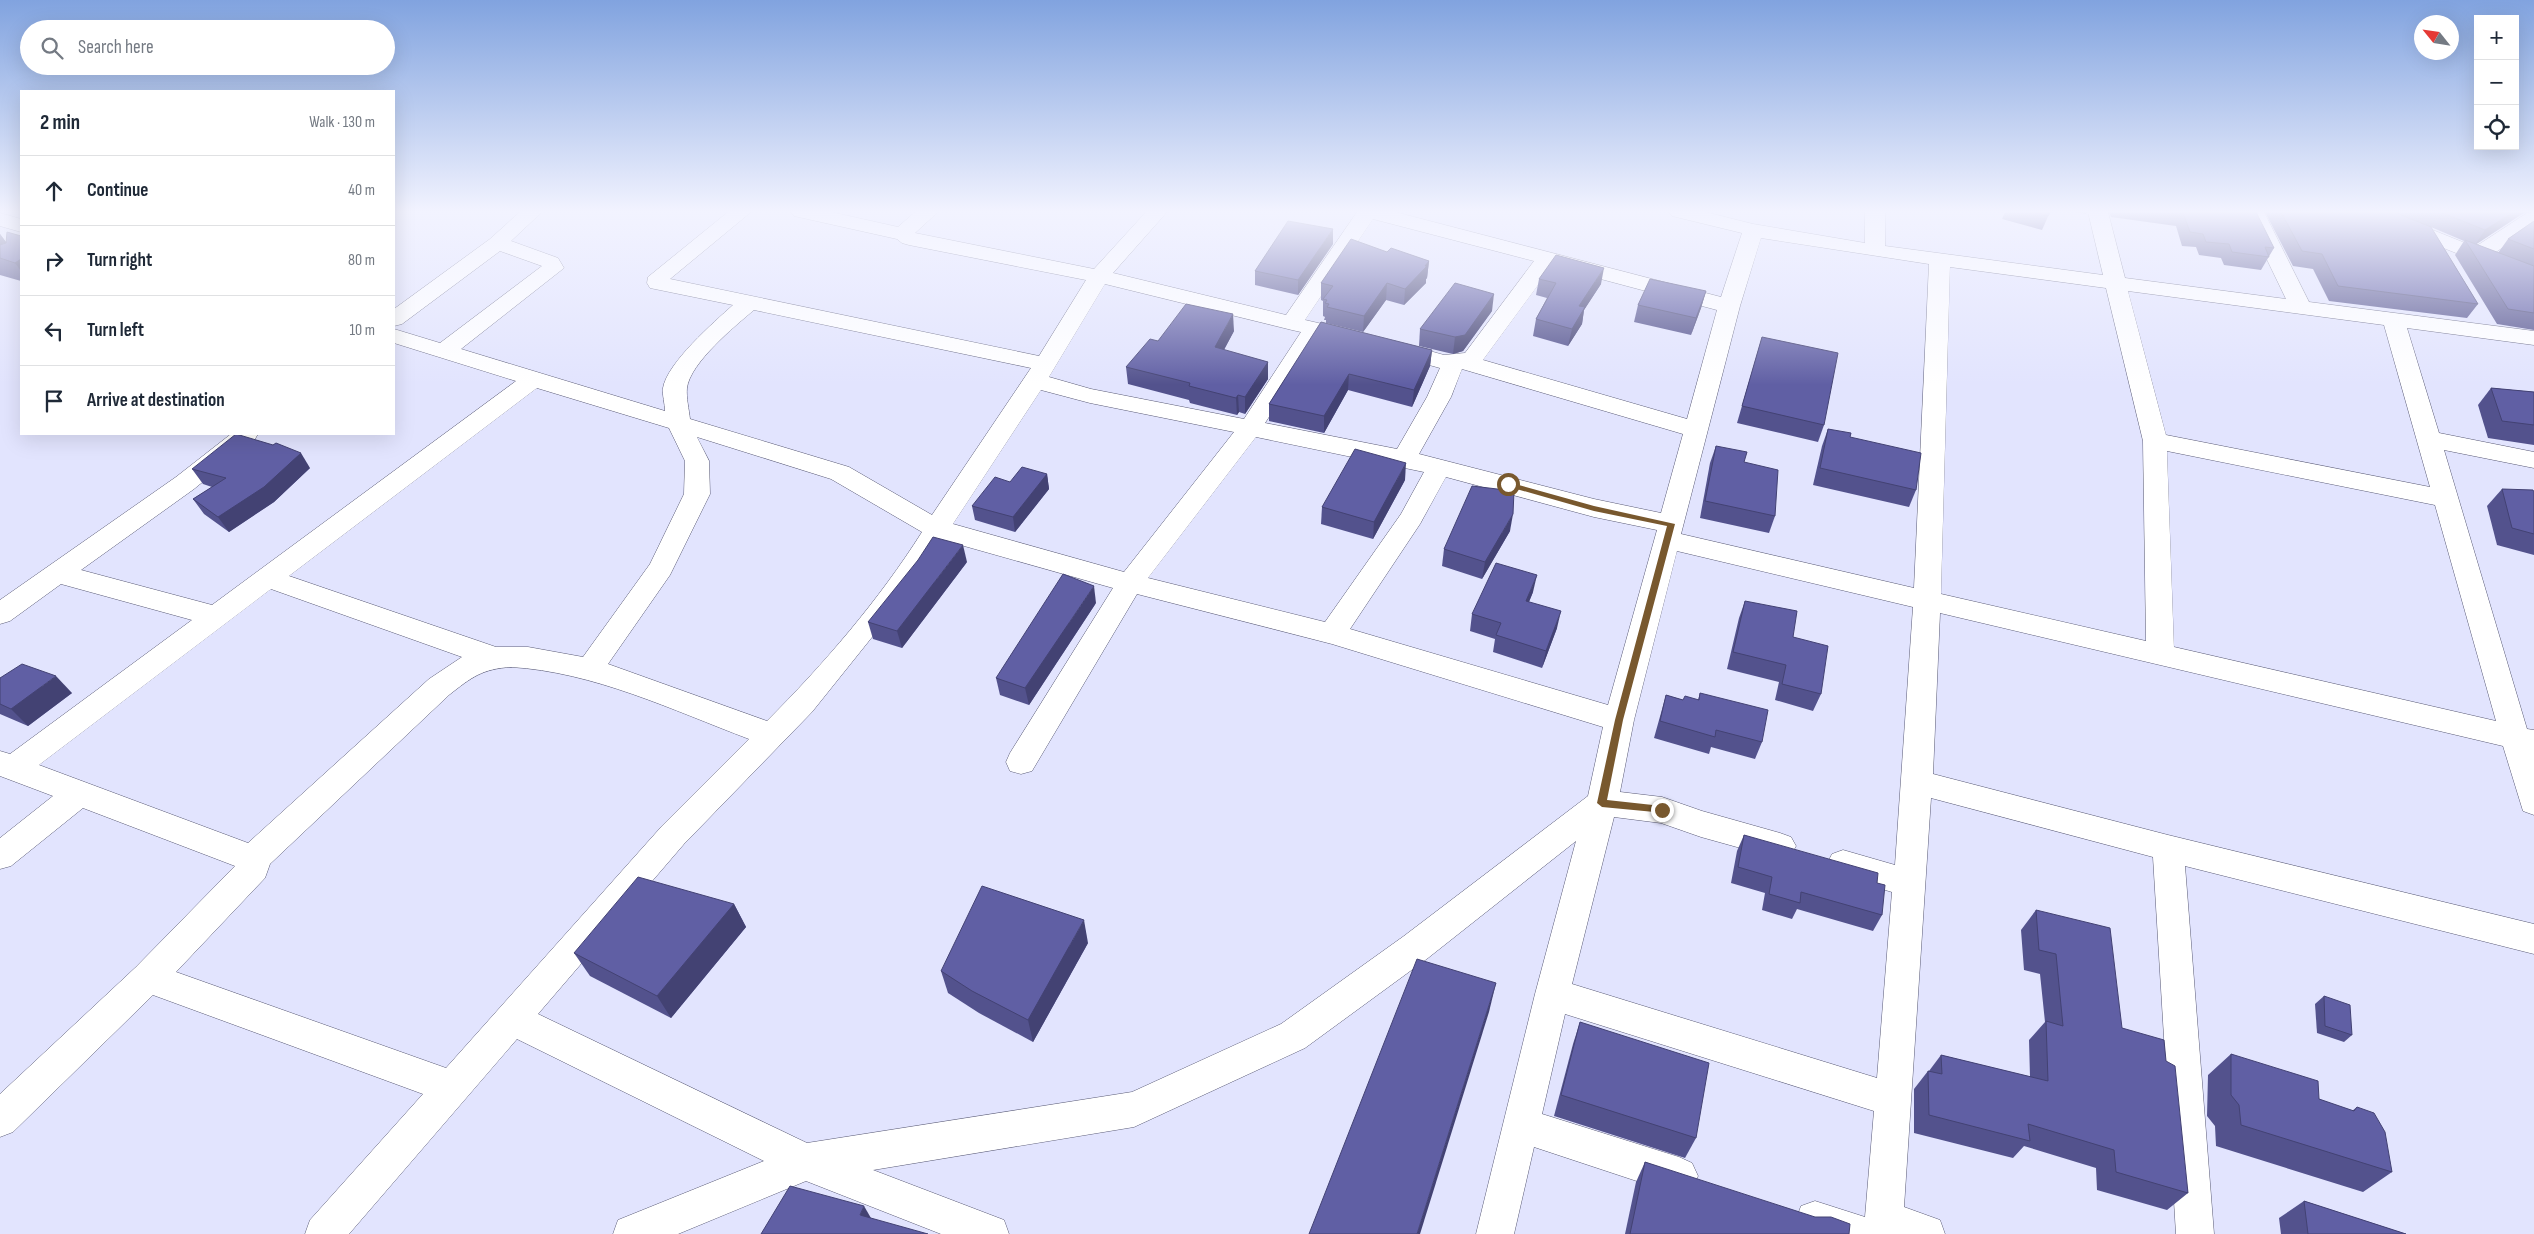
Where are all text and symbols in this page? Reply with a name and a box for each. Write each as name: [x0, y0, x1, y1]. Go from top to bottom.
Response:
north arrow: [2414, 15, 2459, 60]
map controls: [2474, 15, 2519, 150]
button: +: [2474, 15, 2519, 60]
search box: [20, 20, 395, 75]
icon: search: [38, 34, 66, 62]
text: Search here: [78, 36, 154, 59]
button: −: [2474, 60, 2519, 105]
button: locate: [2474, 105, 2519, 150]
text: 2 min: [40, 110, 80, 135]
text: Walk · 130 m: [309, 113, 375, 132]
icon: ahead: [40, 177, 68, 205]
text: Continue: [87, 179, 148, 202]
text: 40 m: [348, 181, 375, 200]
icon: right: [40, 247, 68, 275]
text: Turn right: [87, 249, 152, 272]
text: 80 m: [348, 251, 375, 270]
icon: left: [40, 317, 68, 345]
text: Turn left: [87, 319, 144, 342]
text: 10 m: [349, 321, 375, 340]
icon: arrive: [40, 387, 68, 415]
text: Arrive at destination: [87, 389, 225, 412]
route start: [1497, 473, 1520, 496]
route end: [1651, 799, 1674, 822]

